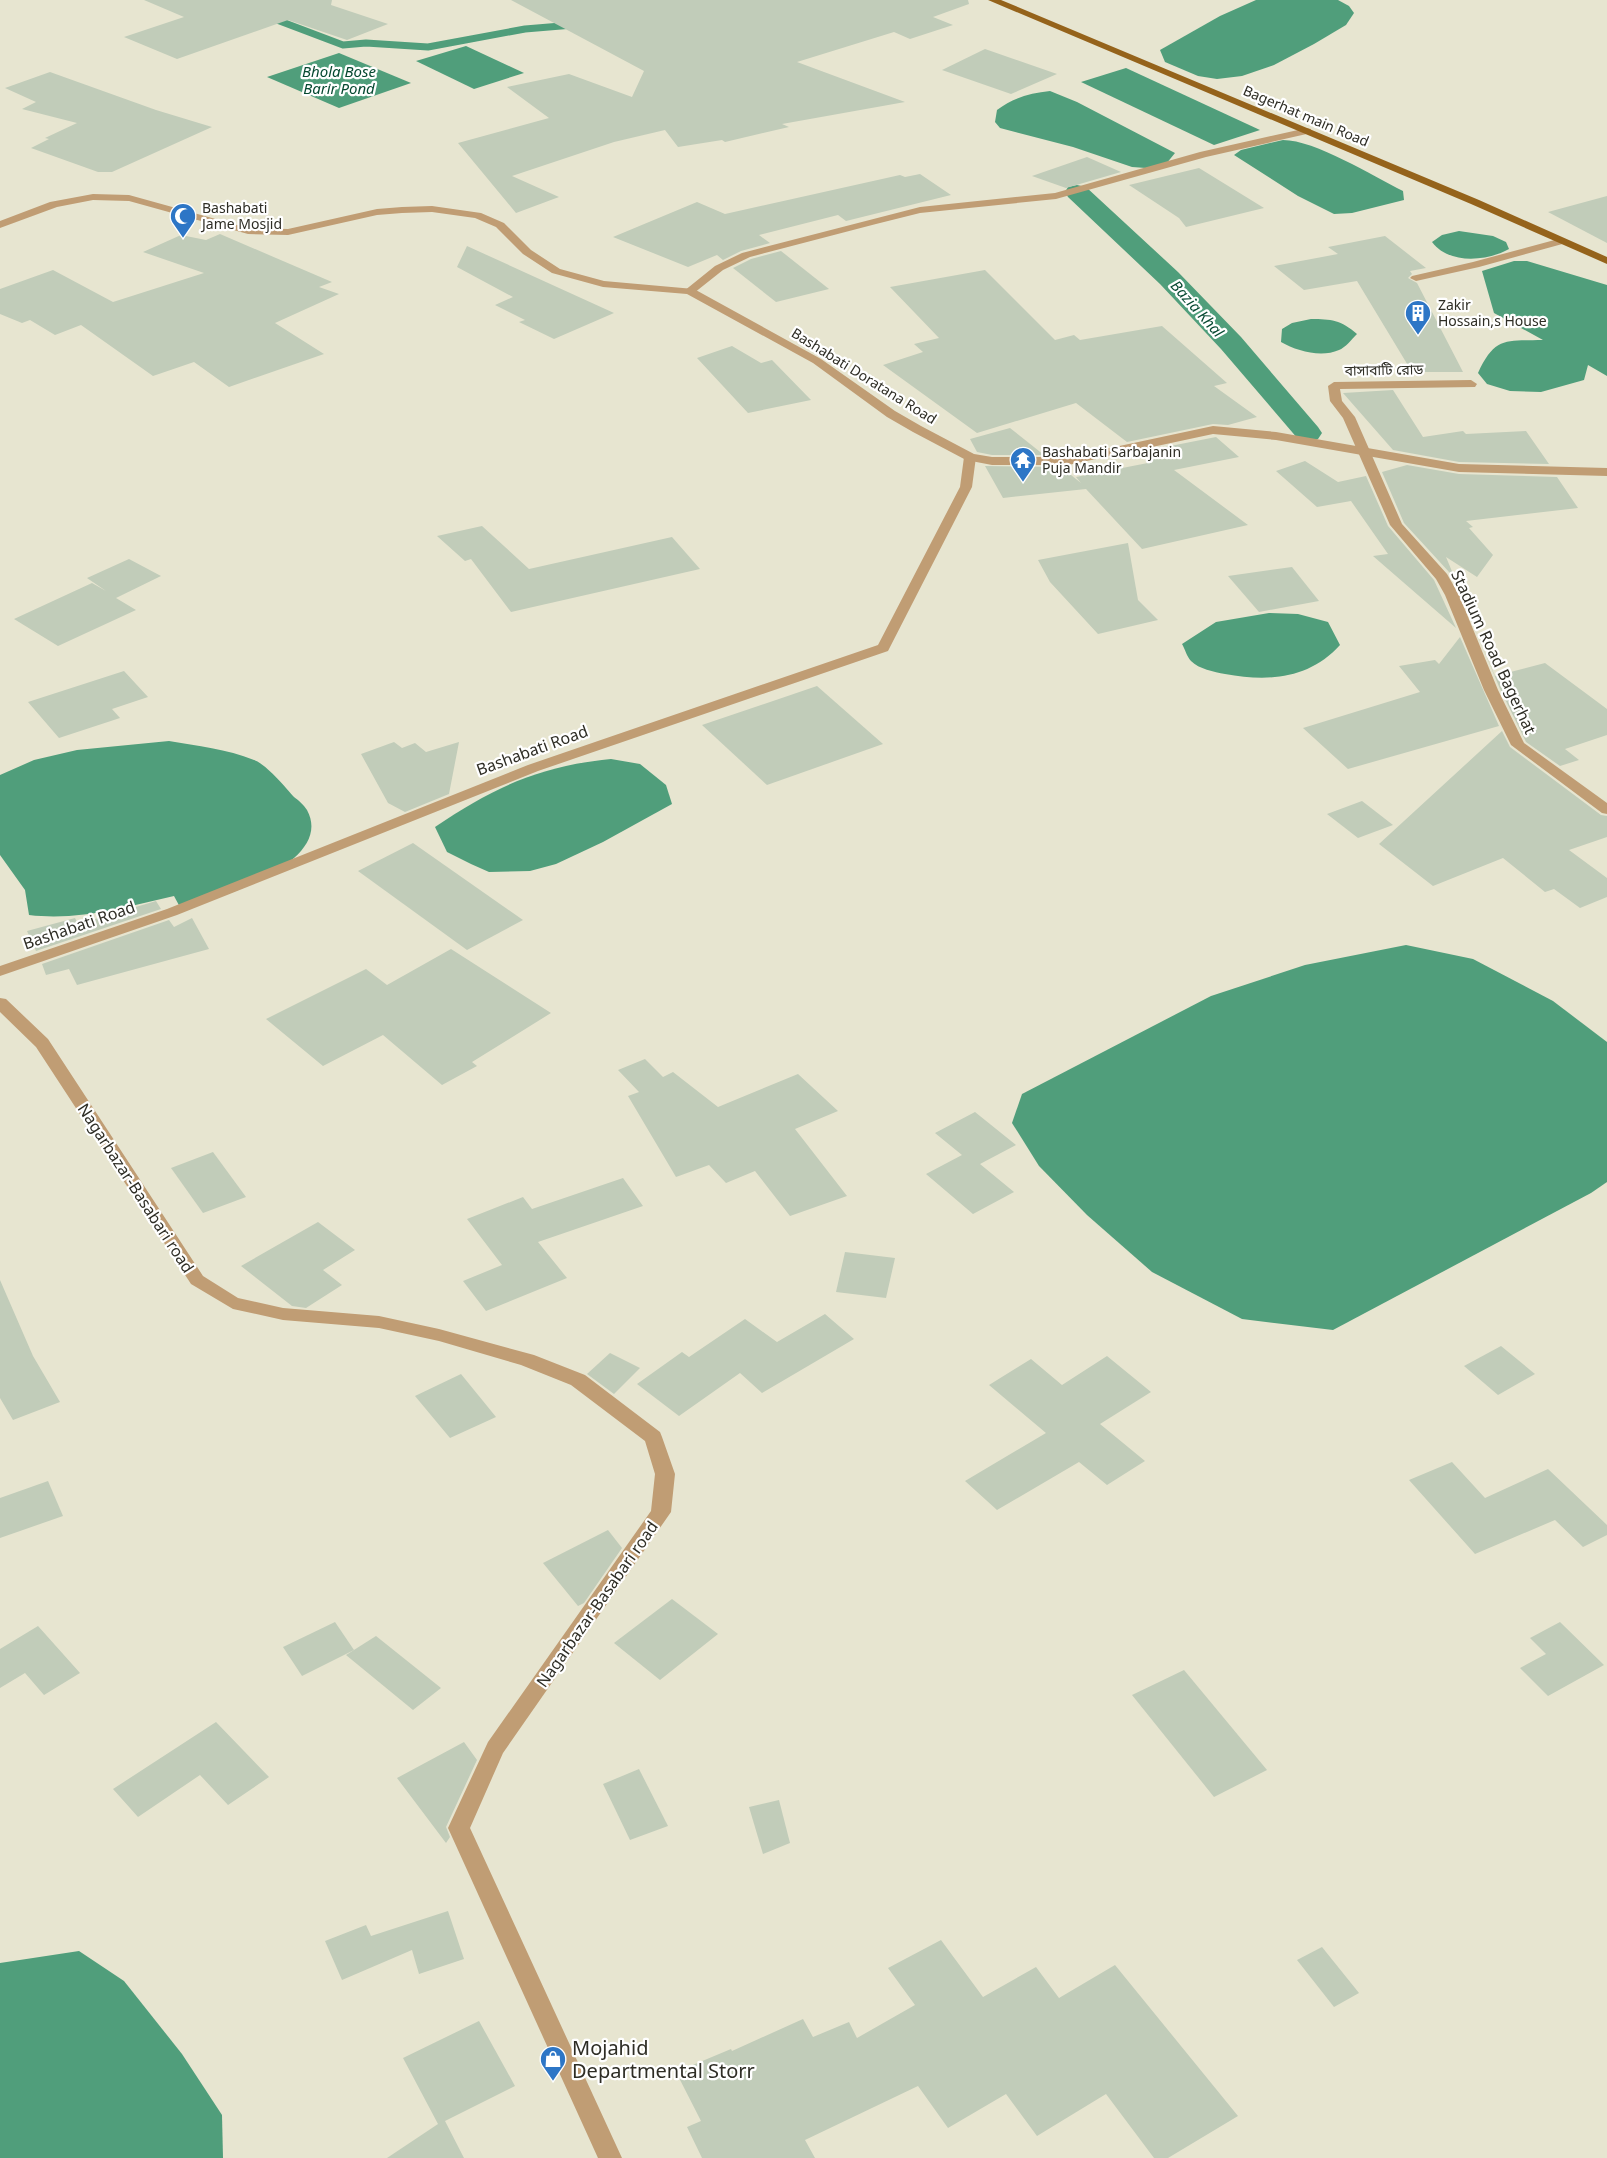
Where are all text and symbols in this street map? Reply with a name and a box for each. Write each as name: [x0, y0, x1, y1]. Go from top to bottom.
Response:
water label: Bhola Bose Barir Pond: [302, 61, 376, 98]
street label: Bagerhat main Road: [1240, 80, 1372, 151]
place label: Bashabati Jame Mosjid: [200, 198, 282, 233]
mosque icon: Bashabati Jame Mosjid: [168, 201, 198, 239]
water label: Bazia Khal: [1167, 276, 1229, 342]
place label: Zakir Hossain,s House: [1438, 295, 1547, 330]
building icon: Zakir Hossain,s House: [1403, 298, 1433, 336]
street label: Bashabati Doratana Road: [788, 323, 940, 428]
street label: বাসাবাটি রোড: [1343, 359, 1425, 380]
place label: Bashabati Sarbajanin Puja Mandir: [1042, 442, 1181, 477]
temple icon: Bashabati Sarbajanin Puja Mandir: [1008, 445, 1038, 483]
street label: Stadium Road Bagerhat: [1446, 566, 1542, 738]
street label: Bashabati Road: [473, 720, 591, 780]
street label: Bashabati Road: [20, 896, 138, 954]
street label: Nagarbazar-Basabari road: [73, 1099, 199, 1277]
street label: Nagarbazar-Basabari road: [531, 1517, 663, 1691]
place label: Mojahid Departmental Storr: [572, 2034, 755, 2084]
shop icon: Mojahid Departmental Storr: [538, 2044, 568, 2082]

